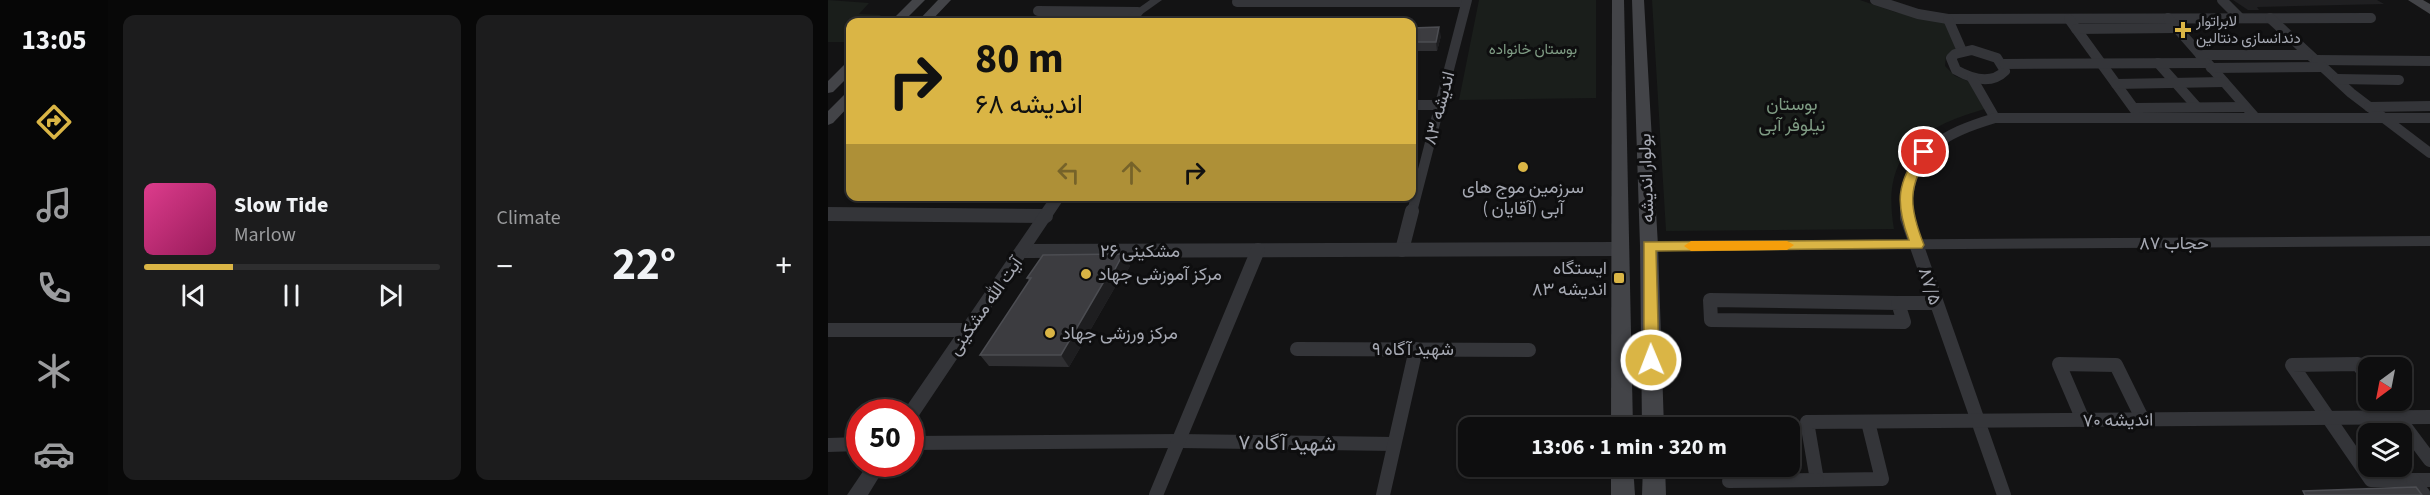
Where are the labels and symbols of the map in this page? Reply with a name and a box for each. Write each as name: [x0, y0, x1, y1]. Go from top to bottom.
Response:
place label: لابراتوار دندانسازی دنتالین: [2195, 11, 2301, 49]
marker: لابراتوار دندانسازی دنتالین: [2174, 21, 2192, 39]
park label: بوستان خانواده: [1489, 39, 1577, 60]
street label: اندیشه ۸۳: [1418, 69, 1461, 148]
park label: بوستان نیلوفر آبی: [1758, 92, 1826, 138]
pin: [1898, 126, 1949, 177]
street label: بولوار اندیشه: [1632, 133, 1661, 223]
marker: سرزمین موج های آبی (آقایان ): [1516, 160, 1530, 174]
place label: سرزمین موج های آبی (آقایان ): [1462, 175, 1584, 221]
street label: حجاب ۸۷: [2139, 231, 2209, 256]
street label: مشکینی ۲۶: [1100, 239, 1180, 264]
street label: آیت الله مشکینی: [942, 251, 1030, 360]
place label: ایستگاه اندیشه ۸۳: [1532, 256, 1607, 302]
place label: مرکز آموزشی جهاد: [1098, 262, 1222, 287]
street label: ۸۷/۵: [1912, 264, 1947, 308]
marker: مرکز آموزشی جهاد: [1079, 267, 1093, 281]
marker: ایستگاه اندیشه ۸۳: [1612, 271, 1626, 285]
place label: مرکز ورزشی جهاد: [1062, 321, 1178, 346]
marker: مرکز ورزشی جهاد: [1043, 326, 1057, 340]
position arrow: [1619, 328, 1683, 392]
street label: شهید آگاه ۹: [1372, 337, 1454, 362]
north arrow: [2358, 357, 2412, 411]
speed limit sign: 50: [846, 399, 924, 477]
street label: اندیشه ۷۰: [2082, 407, 2154, 434]
street label: شهید آگاه ۷: [1238, 427, 1336, 459]

